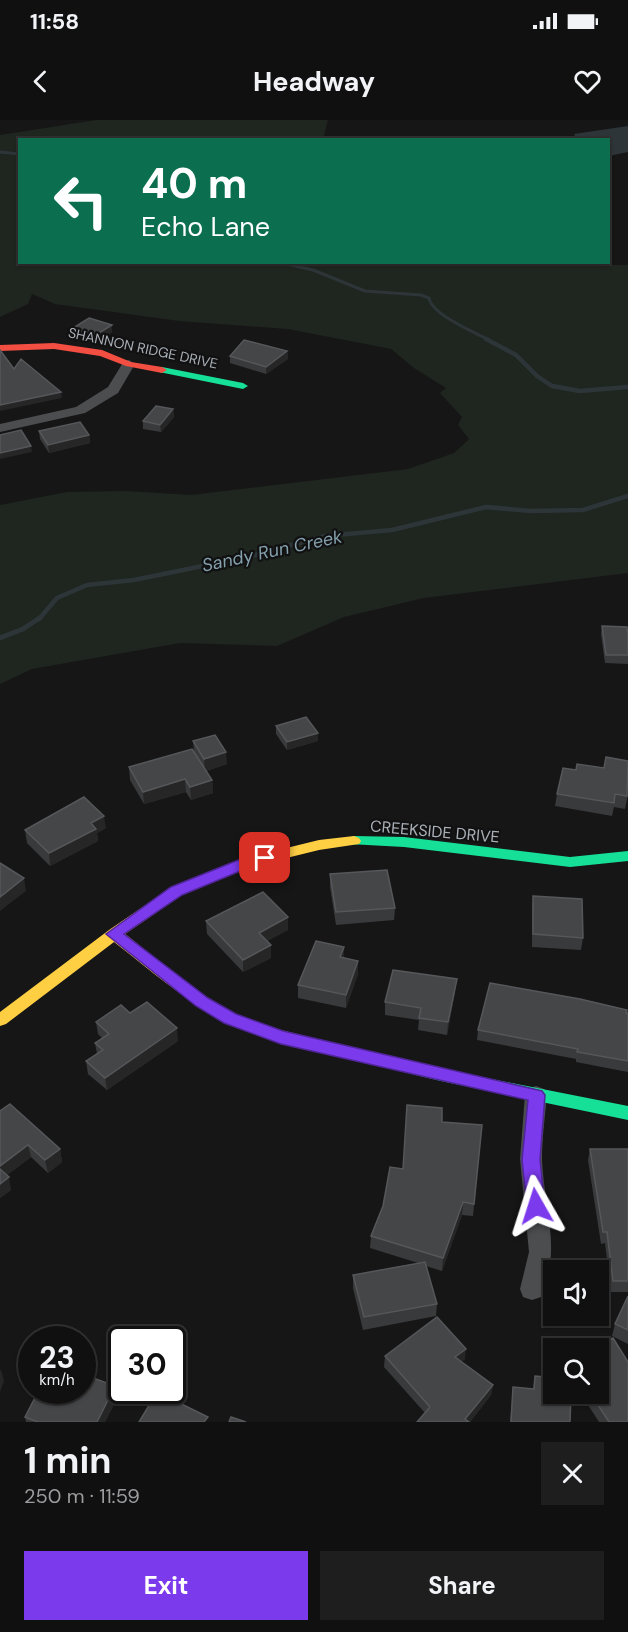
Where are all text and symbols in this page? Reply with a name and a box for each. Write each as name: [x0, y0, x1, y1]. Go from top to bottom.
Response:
text: 11:58: [30, 7, 79, 36]
text: Headway: [253, 64, 375, 99]
icon: back: [24, 65, 57, 98]
icon: heart: [571, 65, 604, 98]
text: 40 m: [141, 156, 247, 211]
icon: left: [42, 162, 120, 240]
text: Echo Lane: [141, 209, 270, 244]
street label: SHANNON RIDGE DRIVE: [67, 323, 220, 373]
water label: Sandy Run Creek: [200, 524, 345, 578]
street label: CREEKSIDE DRIVE: [369, 815, 500, 848]
pin: [239, 832, 290, 883]
icon: arrive: [248, 841, 281, 874]
position arrow: [504, 1174, 568, 1238]
map controls: [543, 1260, 609, 1404]
button: sound: [543, 1260, 609, 1326]
speed limit sign: 30: [108, 1326, 186, 1404]
text: 23: [39, 1338, 75, 1377]
button: search: [543, 1338, 609, 1404]
text: km/h: [39, 1370, 75, 1390]
text: 1 min: [24, 1437, 112, 1484]
button: close: [541, 1442, 604, 1505]
text: 250 m · 11:59: [24, 1483, 140, 1509]
button: Exit: [24, 1551, 308, 1620]
button: Share: [320, 1551, 604, 1620]

